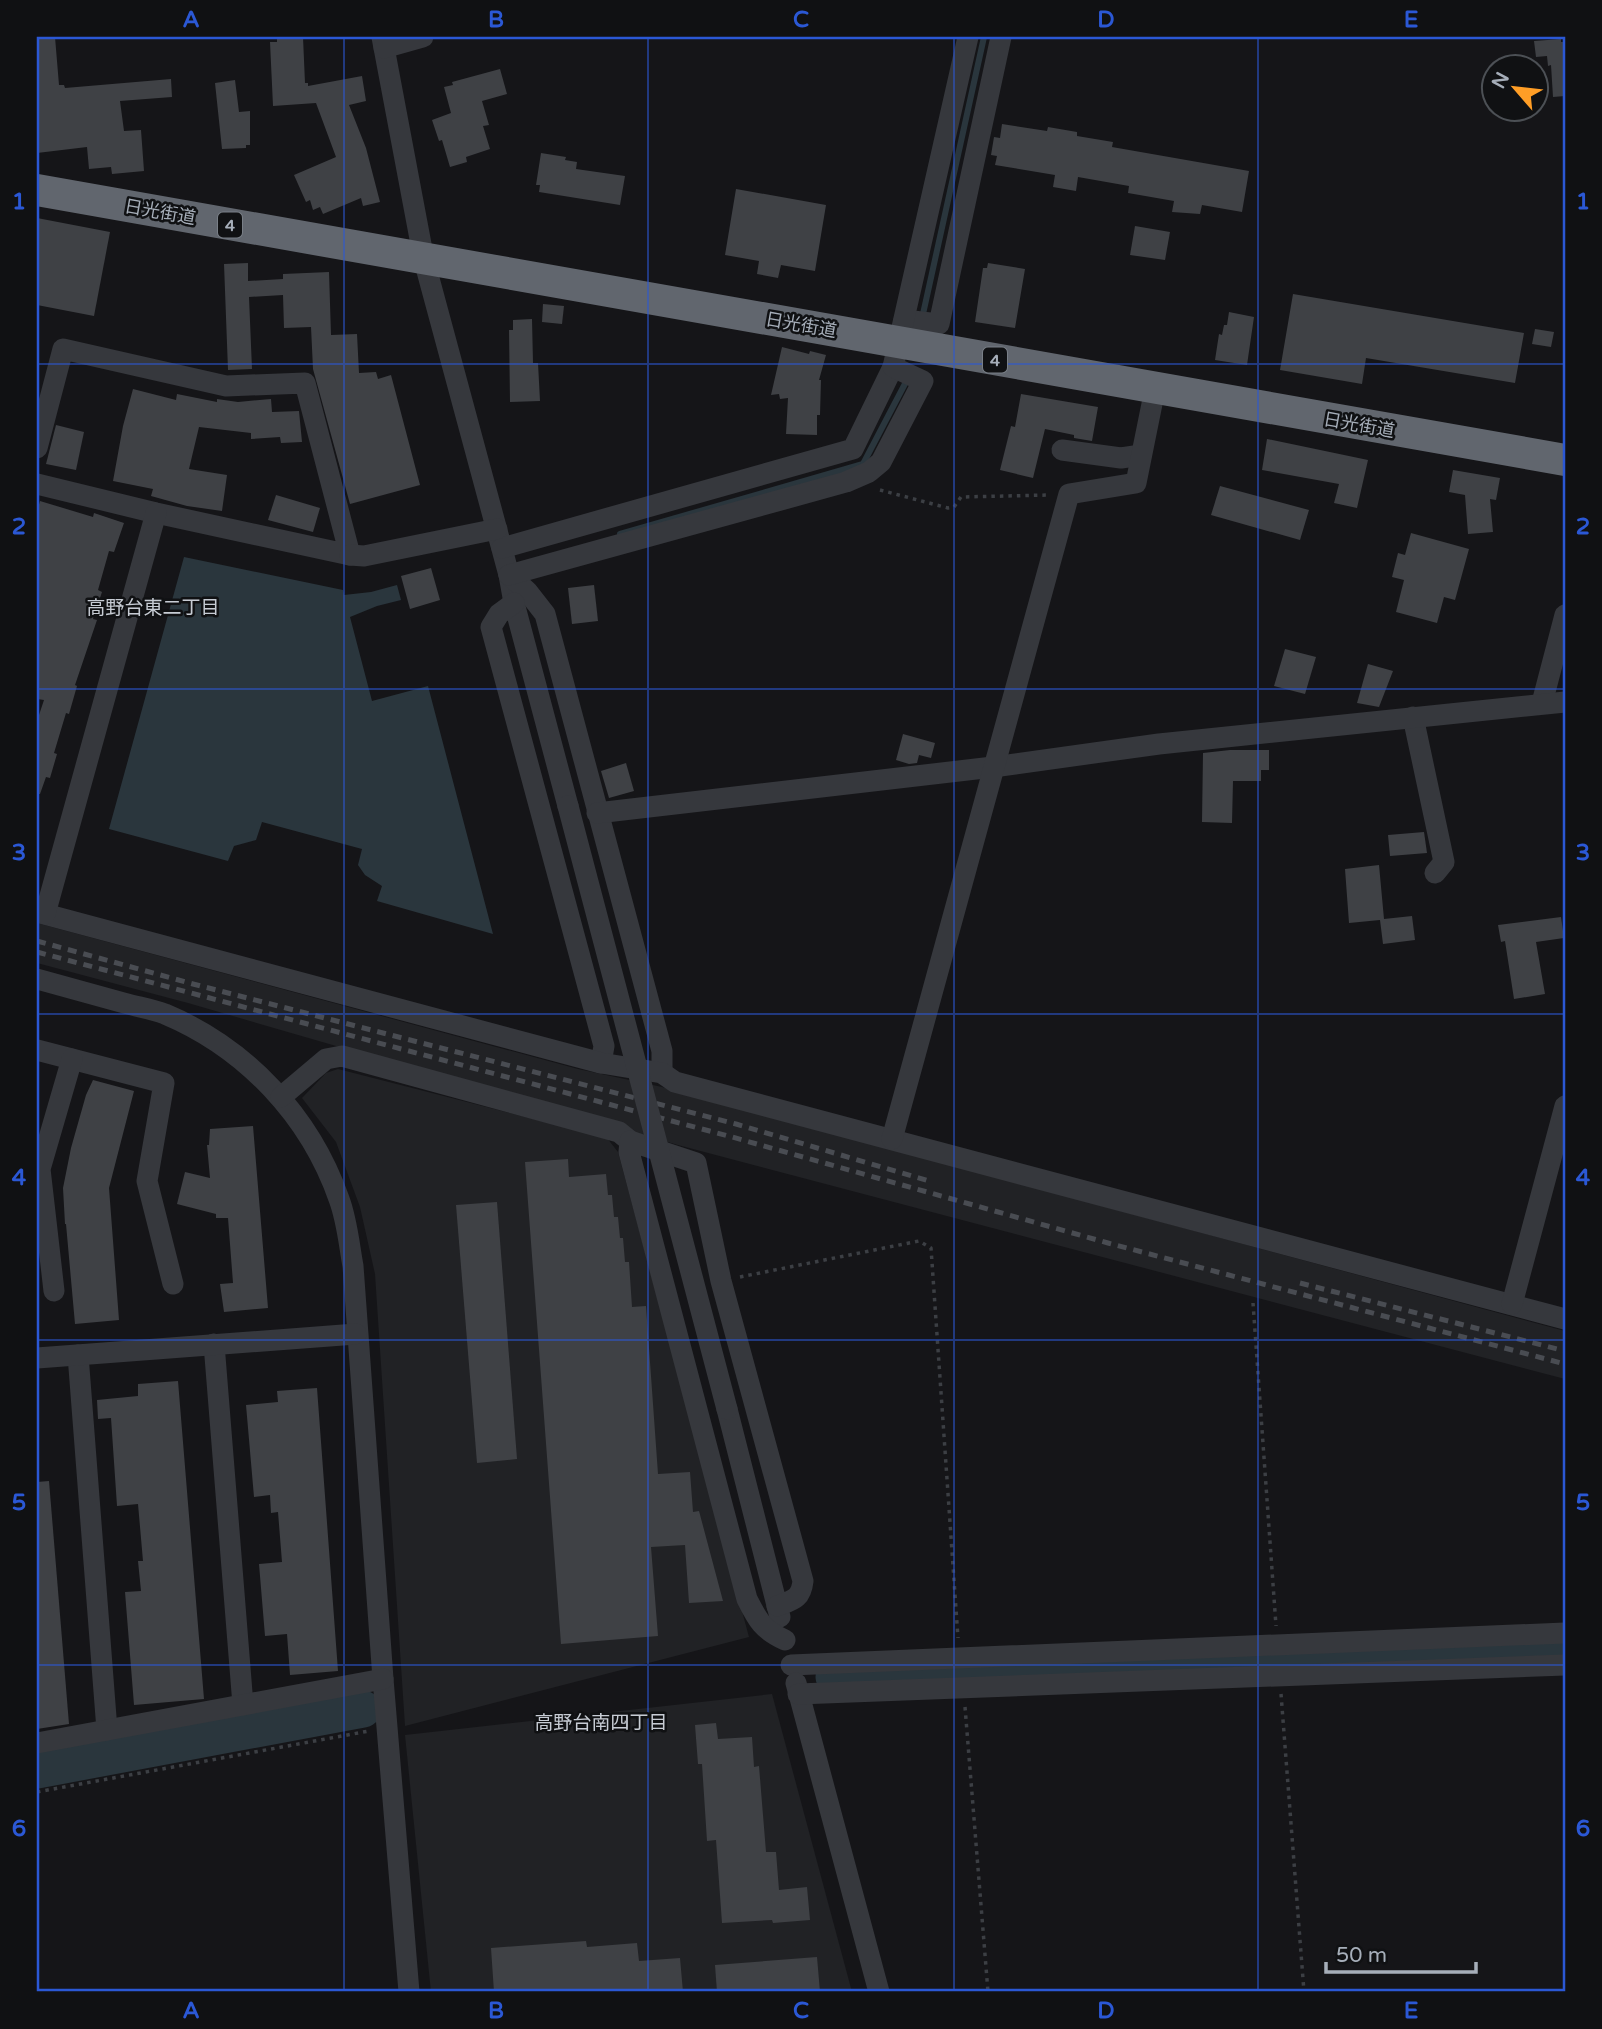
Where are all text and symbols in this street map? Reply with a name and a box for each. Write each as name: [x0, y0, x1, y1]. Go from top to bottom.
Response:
text: A: [182, 6, 200, 34]
text: B: [488, 6, 504, 34]
text: C: [793, 6, 809, 34]
text: D: [1097, 6, 1115, 34]
text: E: [1404, 6, 1418, 34]
north arrow: [1480, 52, 1550, 122]
text: N: [1488, 69, 1514, 92]
text: 1: [12, 188, 26, 216]
text: 1: [1576, 188, 1590, 216]
street label: 日光街道: [123, 195, 197, 229]
road number: 4: [218, 213, 242, 238]
street label: 日光街道: [764, 308, 838, 342]
road number: 4: [983, 348, 1007, 372]
street label: 日光街道: [1322, 408, 1396, 442]
text: 2: [12, 513, 26, 541]
text: 2: [1576, 513, 1590, 541]
district label: 高野台東二丁目: [86, 597, 220, 619]
text: 3: [12, 839, 26, 867]
text: 3: [1576, 839, 1590, 867]
text: 4: [12, 1164, 27, 1192]
text: 4: [1576, 1164, 1591, 1192]
text: 5: [12, 1489, 26, 1517]
text: 5: [1576, 1489, 1590, 1517]
district label: 高野台南四丁目: [534, 1712, 668, 1734]
text: 6: [12, 1815, 26, 1843]
text: 6: [1576, 1815, 1590, 1843]
scale bar: [1326, 1931, 1476, 1975]
text: 50 m: [1336, 1943, 1387, 1968]
text: A: [182, 1997, 200, 2025]
text: B: [488, 1997, 504, 2025]
text: C: [793, 1997, 809, 2025]
text: D: [1097, 1997, 1115, 2025]
text: E: [1404, 1997, 1418, 2025]

